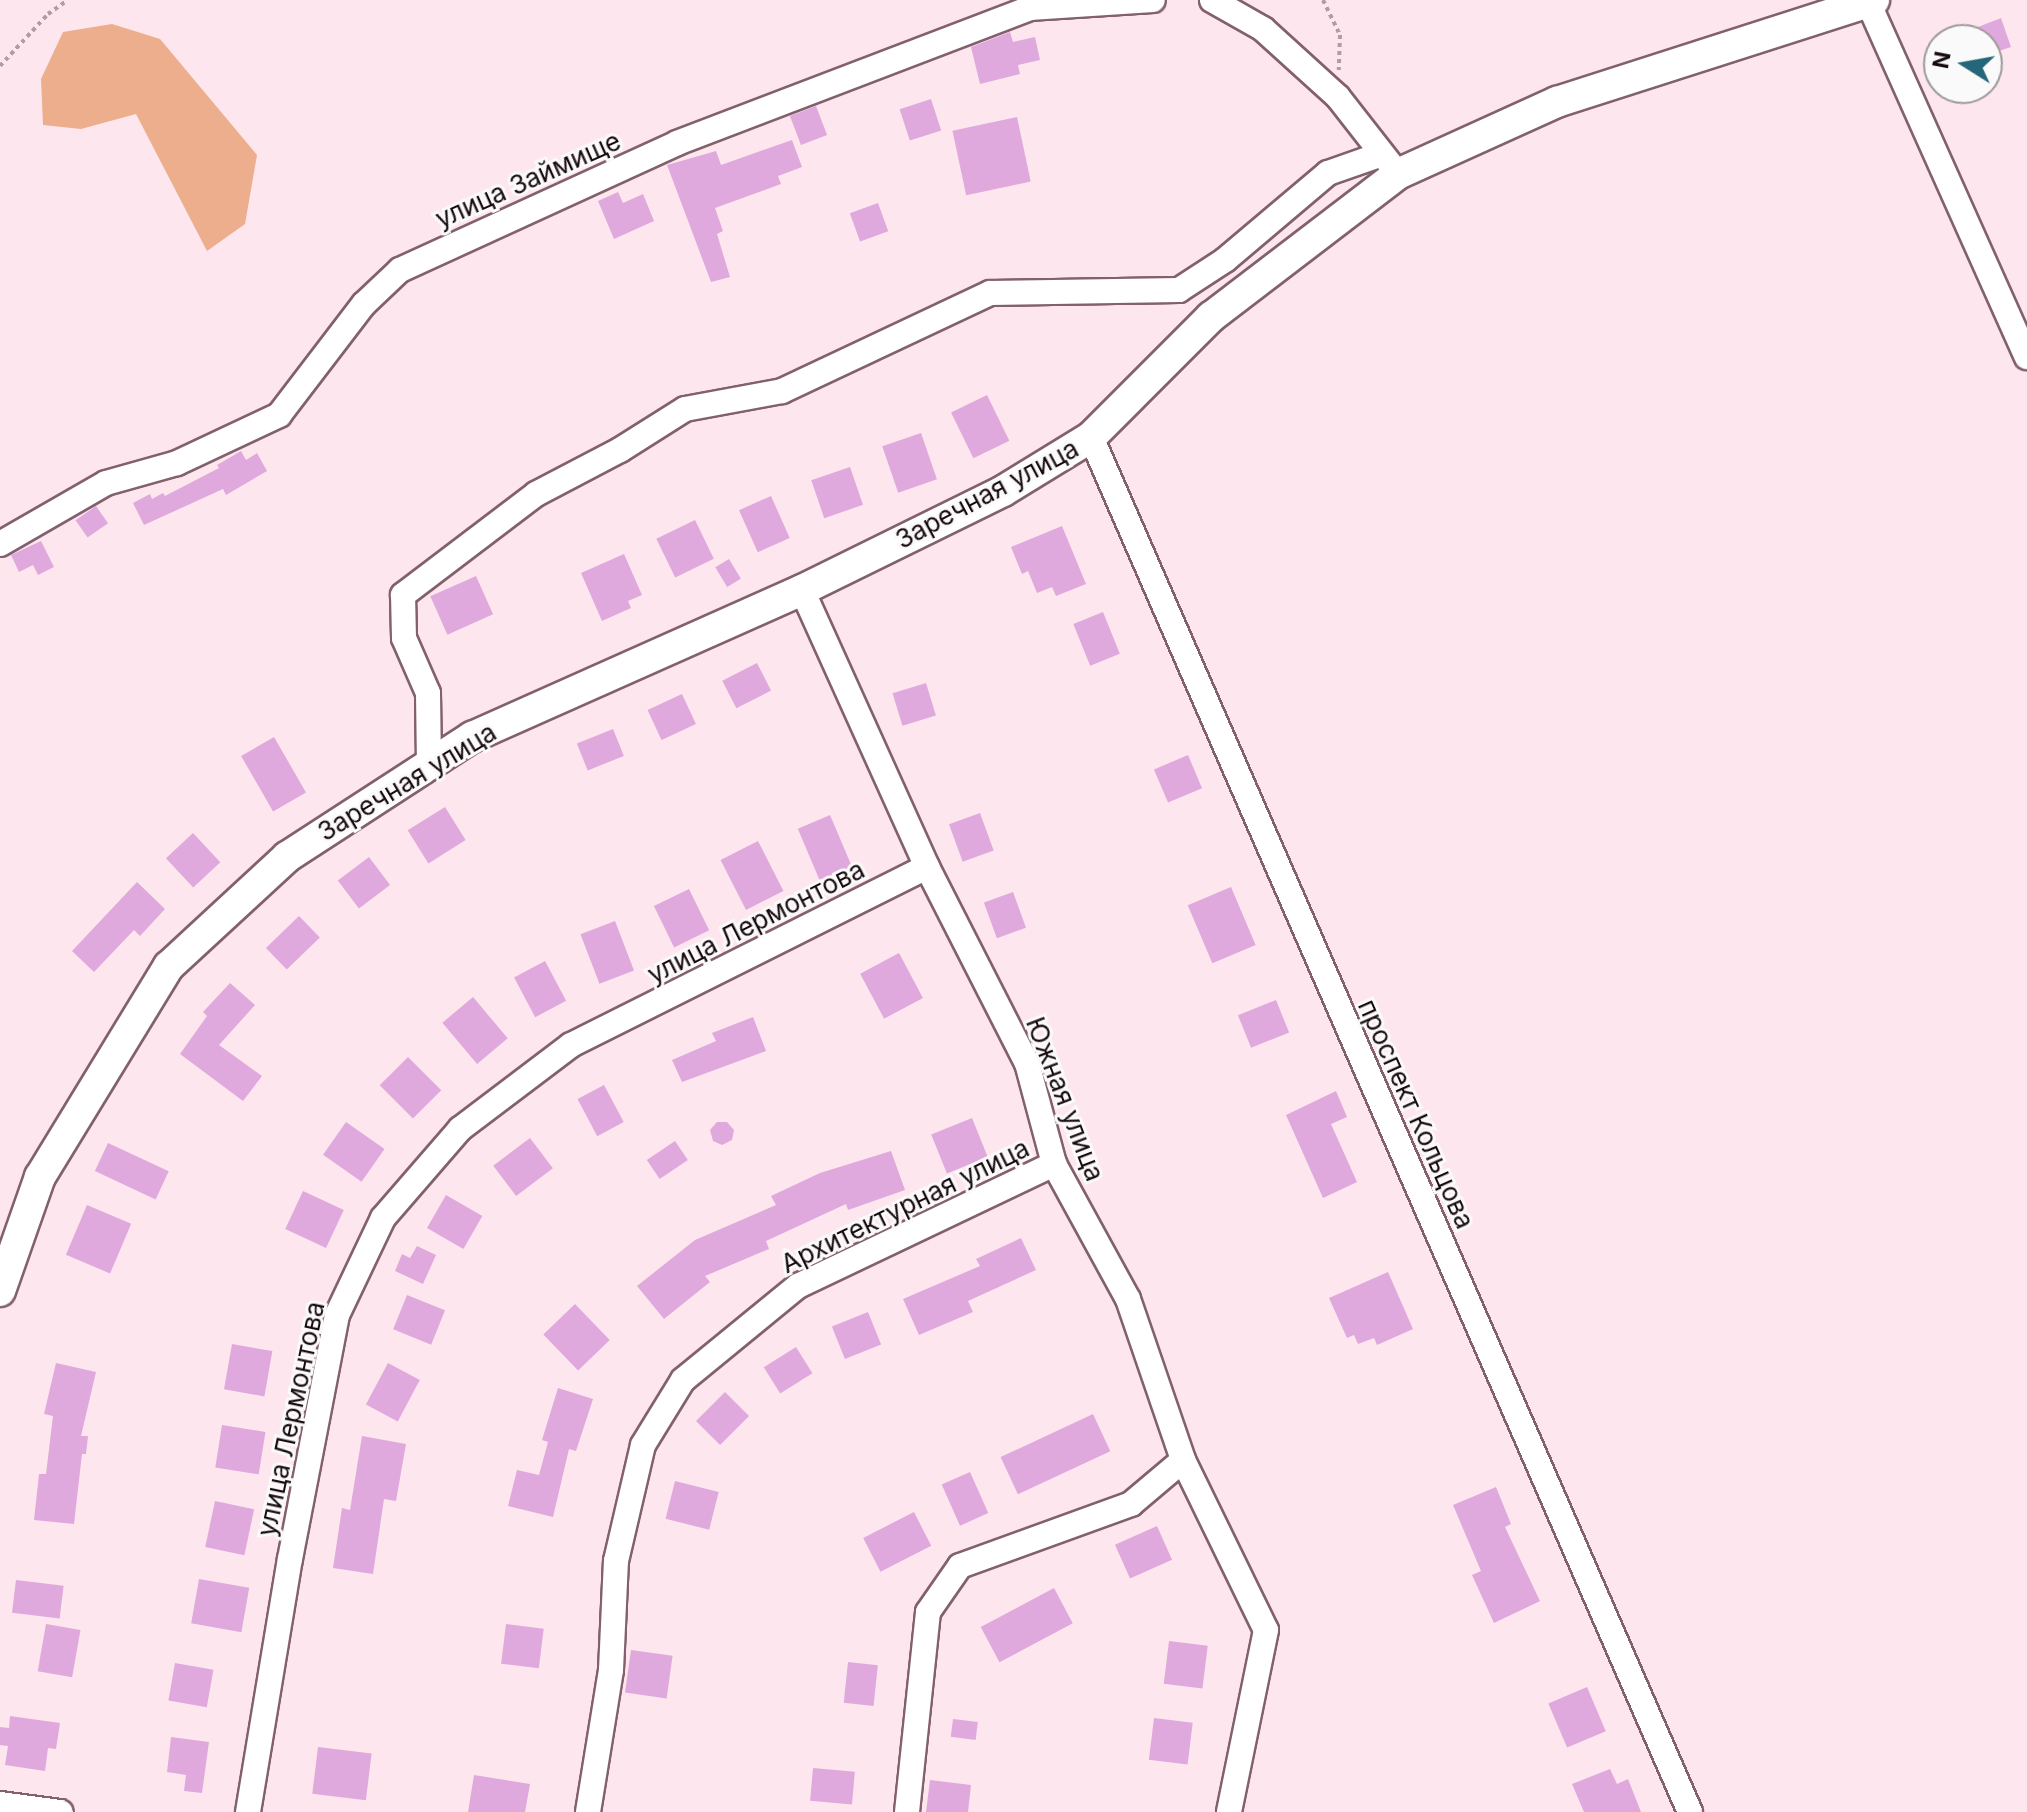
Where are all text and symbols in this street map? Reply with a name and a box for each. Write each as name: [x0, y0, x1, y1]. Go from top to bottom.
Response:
north arrow: [1923, 24, 2003, 104]
text: N: [1927, 49, 1956, 71]
street label: улица Займище: [431, 125, 625, 235]
street label: Заречная улица: [890, 433, 1084, 555]
street label: Заречная улица: [312, 716, 502, 848]
street label: улица Лермонтова: [642, 854, 870, 990]
street label: проспект Кольцова: [1351, 995, 1481, 1233]
street label: Южная улица: [1019, 1013, 1111, 1185]
street label: Архитектурная улица: [776, 1132, 1034, 1280]
street label: улица Лермонтова: [251, 1299, 331, 1539]

